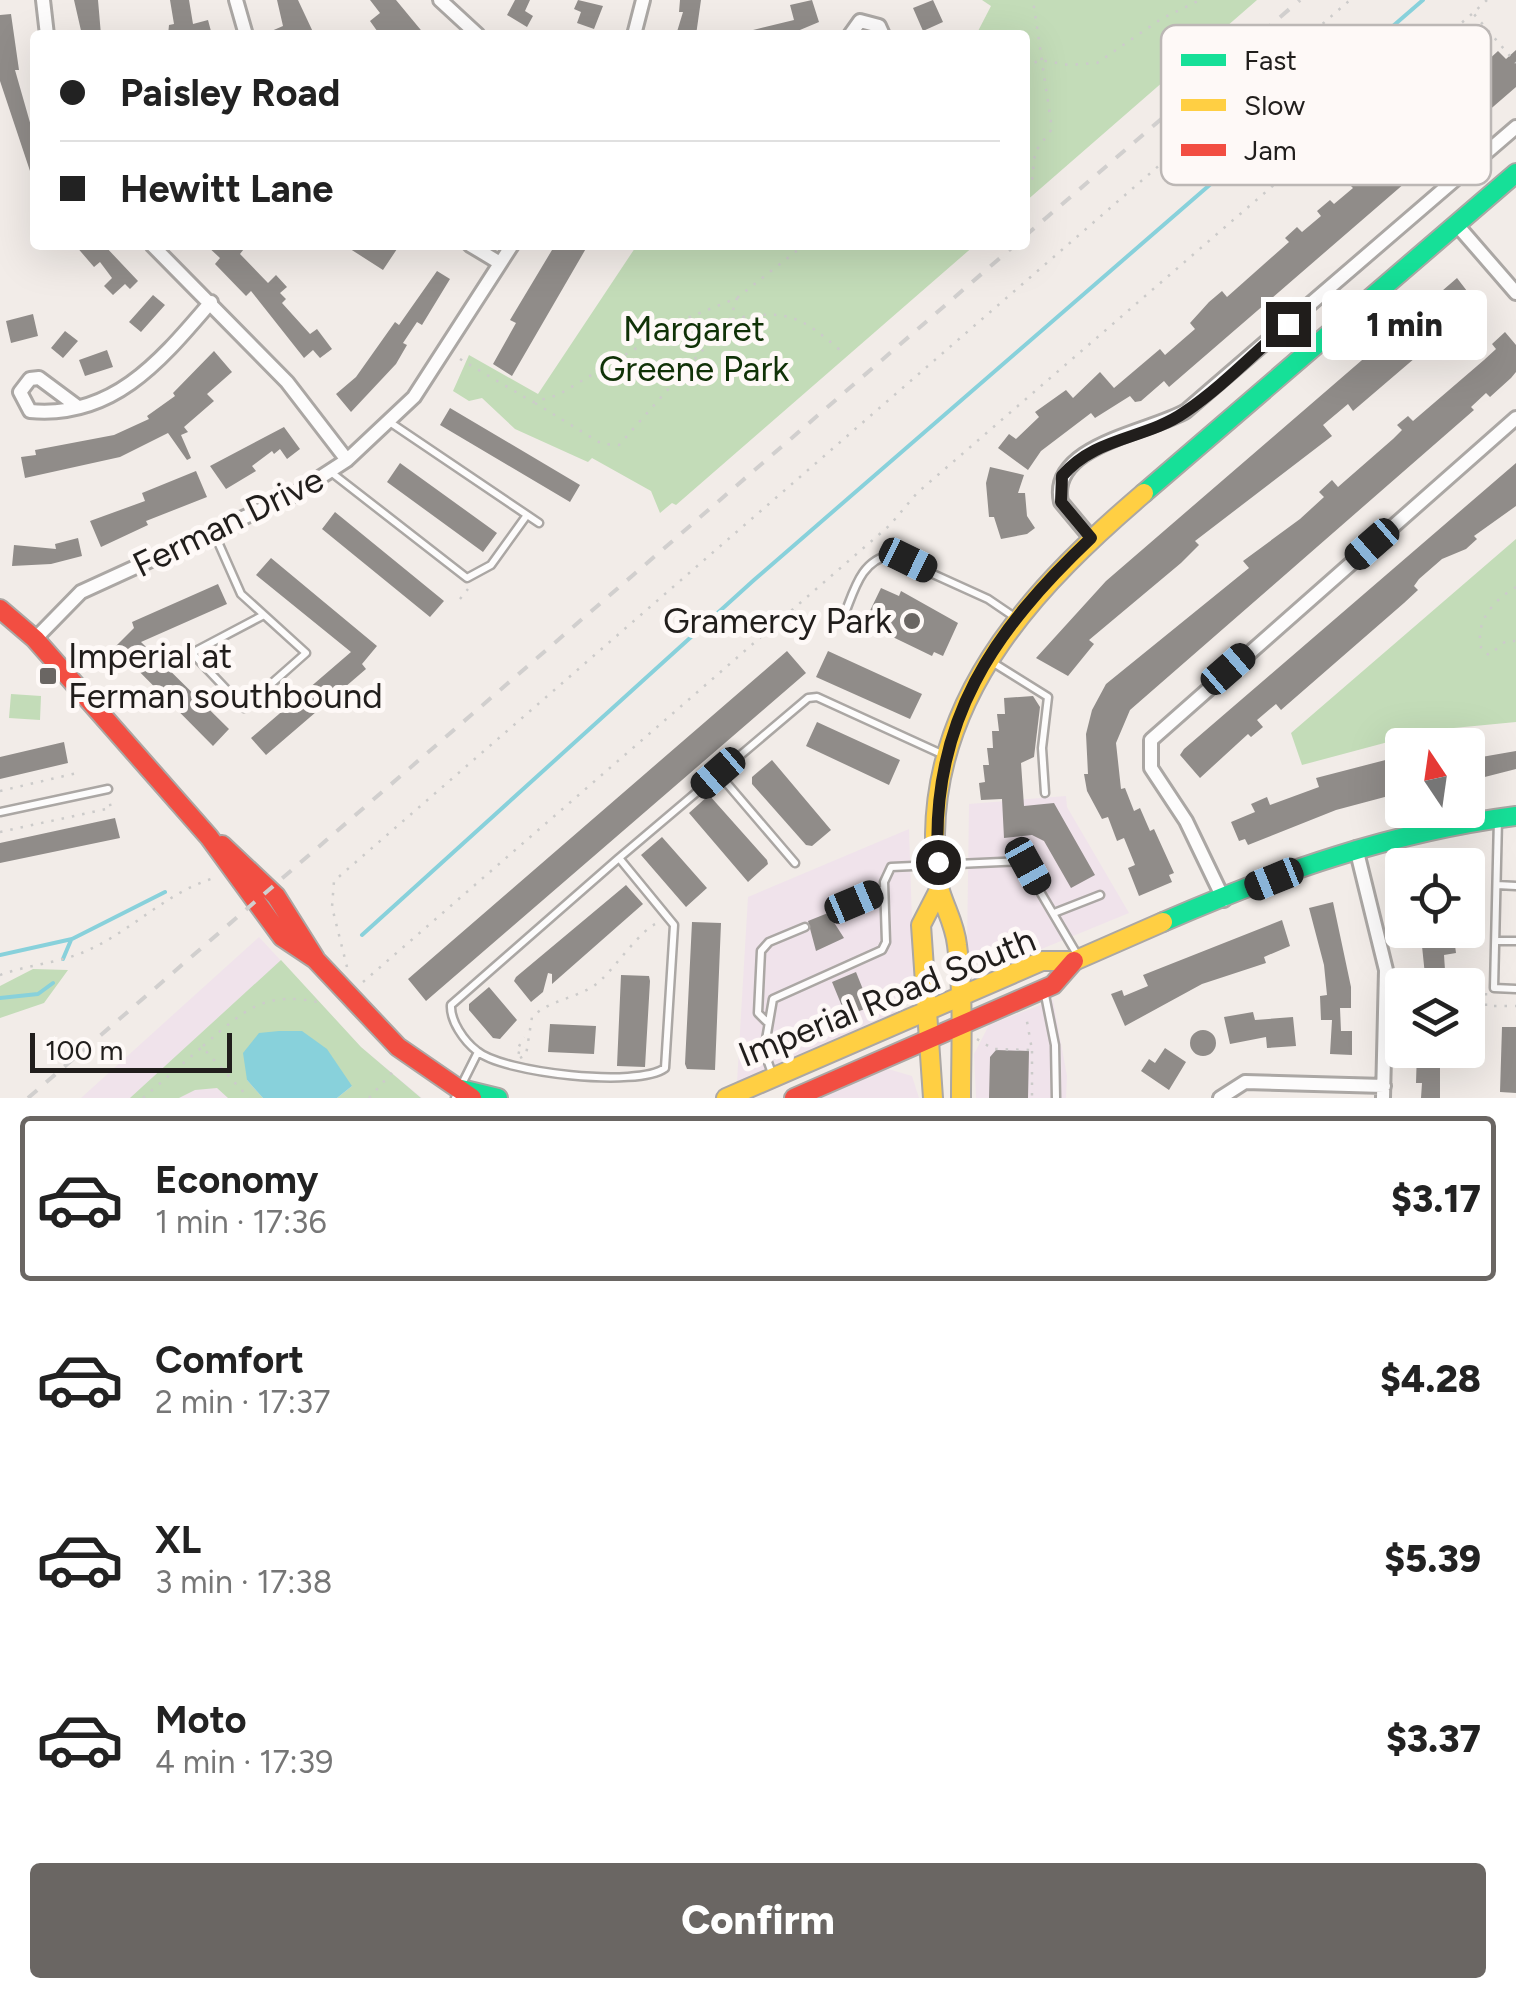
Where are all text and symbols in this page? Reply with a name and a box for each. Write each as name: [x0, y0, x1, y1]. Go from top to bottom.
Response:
legend: [1161, 25, 1491, 185]
text: Fast: [1244, 43, 1297, 77]
text: Paisley Road: [120, 70, 340, 116]
text: Slow: [1244, 88, 1305, 122]
text: Jam: [1244, 133, 1297, 167]
text: Hewitt Lane: [120, 166, 333, 212]
callout: 1 min: [1323, 289, 1488, 359]
route end: [1266, 302, 1311, 347]
text: 1 min: [1366, 306, 1443, 344]
park label: Margaret Greene Park: [599, 308, 789, 390]
street label: Ferman Drive: [126, 458, 330, 586]
car: [1340, 513, 1404, 575]
car: [874, 533, 942, 587]
place label: Gramercy Park: [663, 600, 892, 642]
marker: Gramercy Park: [901, 610, 923, 632]
place label: Imperial at Ferman southbound: [68, 635, 383, 717]
car: [1196, 638, 1260, 700]
marker: Imperial at Ferman southbound: [37, 665, 59, 687]
north arrow: [1385, 728, 1485, 828]
map controls: [1385, 728, 1485, 1068]
car: [686, 742, 750, 804]
car: [1000, 832, 1056, 900]
route start: [916, 840, 961, 885]
button: locate: [1385, 848, 1485, 948]
car: [1241, 854, 1307, 904]
car: [821, 876, 887, 928]
street label: Imperial Road South: [732, 918, 1042, 1076]
button: layers: [1385, 968, 1485, 1068]
scale bar: [30, 1028, 232, 1072]
text: 100 m: [45, 1033, 123, 1067]
icon: car: [35, 1154, 125, 1244]
text: Economy: [155, 1157, 318, 1203]
text: $3.17: [1391, 1176, 1481, 1222]
text: 1 min · 17:36: [155, 1203, 327, 1241]
icon: car: [35, 1334, 125, 1424]
text: Comfort: [155, 1337, 304, 1383]
text: $4.28: [1380, 1356, 1481, 1402]
text: 2 min · 17:37: [155, 1383, 330, 1421]
icon: car: [35, 1514, 125, 1604]
text: XL: [155, 1517, 201, 1563]
text: $5.39: [1384, 1536, 1481, 1582]
text: 3 min · 17:38: [155, 1563, 332, 1601]
icon: car: [35, 1694, 125, 1784]
text: Moto: [155, 1697, 247, 1743]
text: $3.37: [1386, 1716, 1481, 1762]
text: 4 min · 17:39: [155, 1743, 333, 1781]
button: Confirm: [30, 1863, 1486, 1978]

